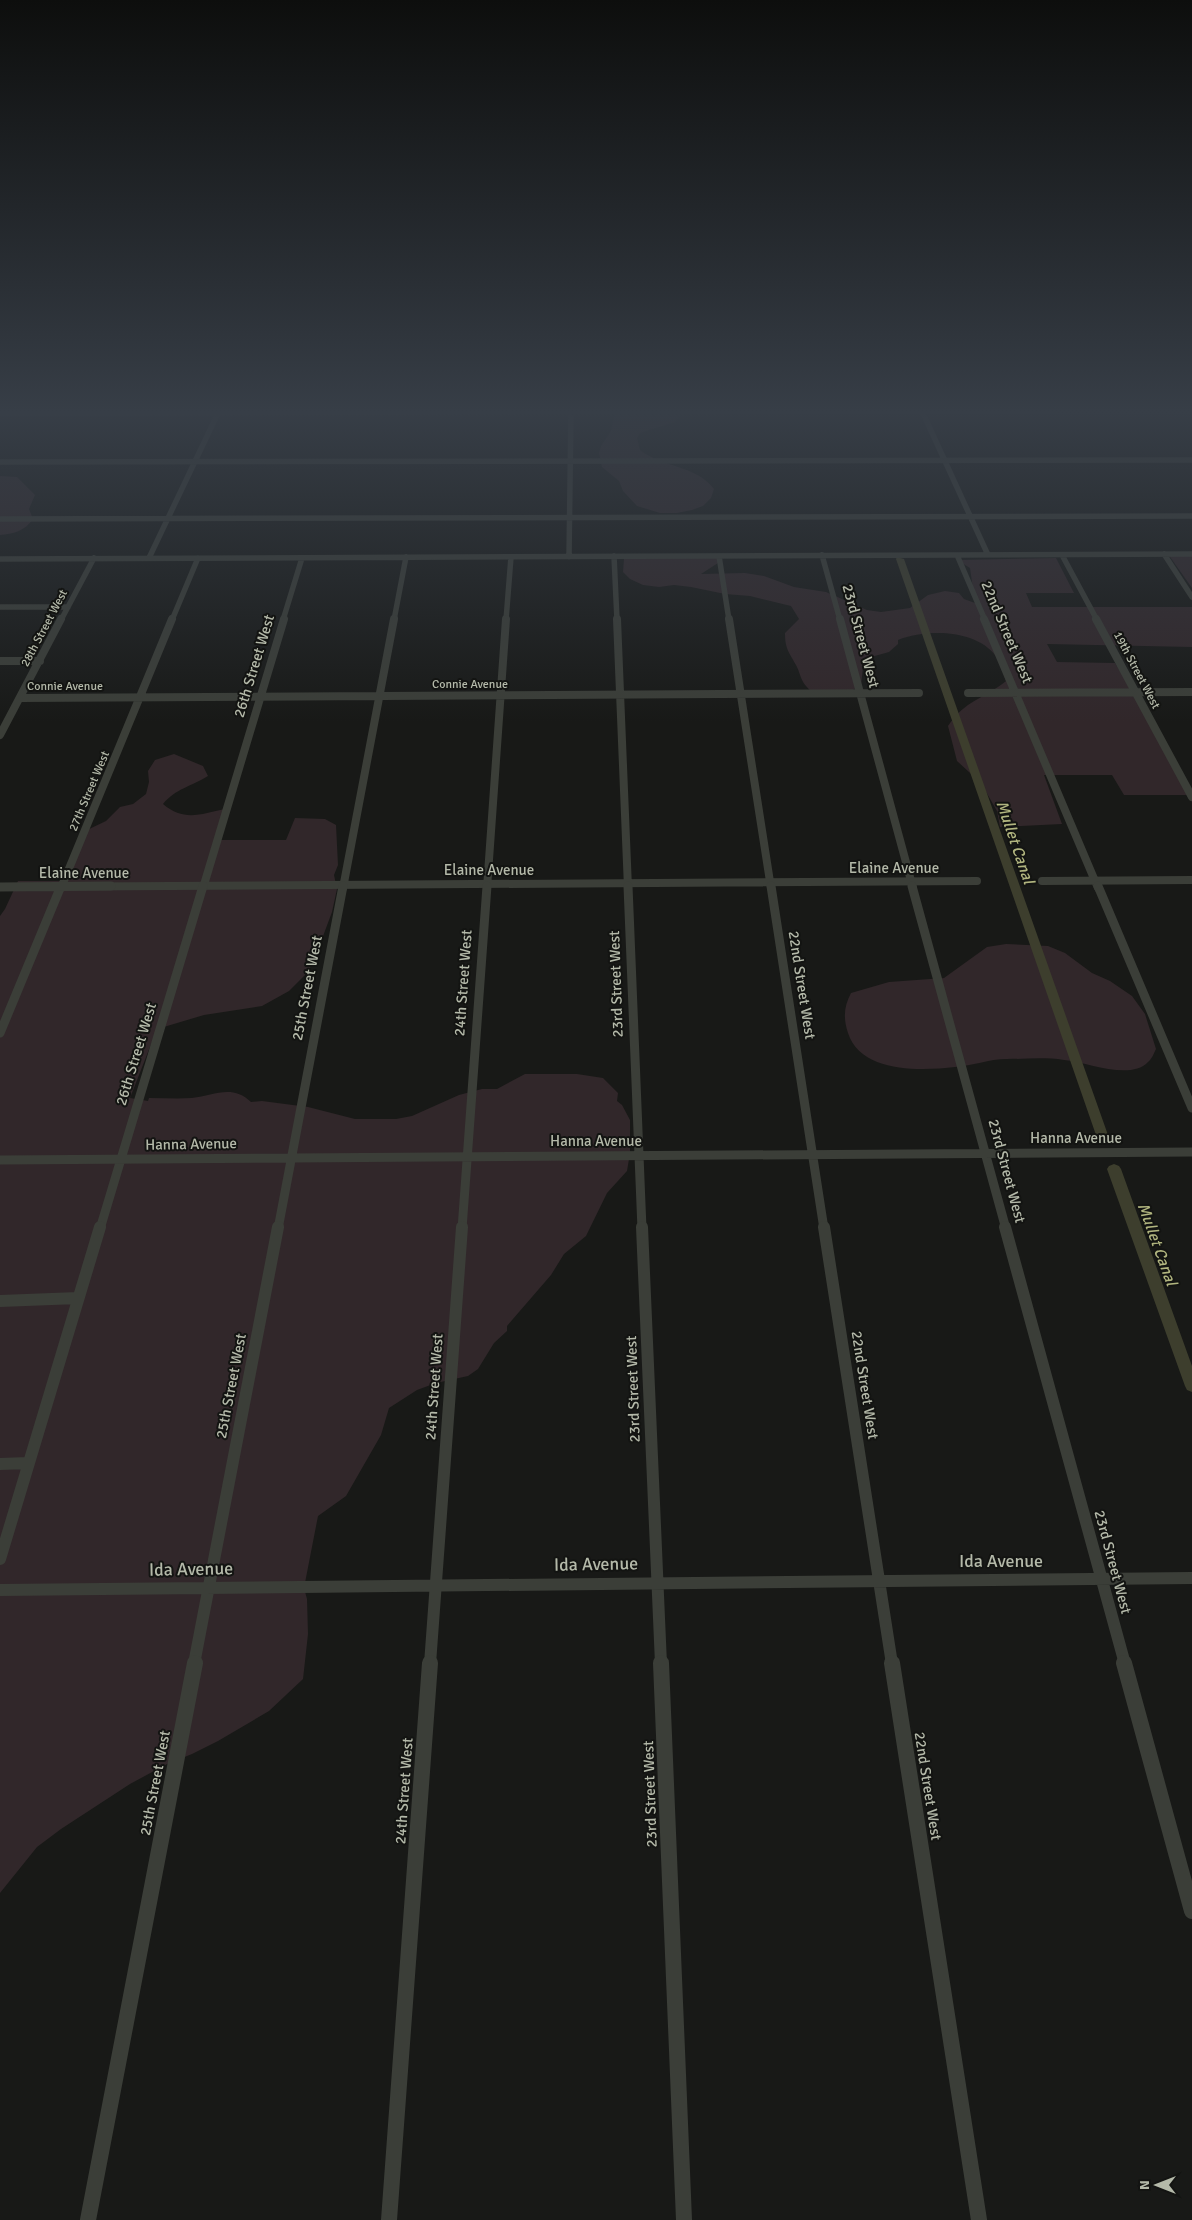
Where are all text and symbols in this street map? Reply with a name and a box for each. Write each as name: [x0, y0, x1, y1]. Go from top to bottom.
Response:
street label: 22nd Street West: [977, 578, 1037, 686]
street label: 23rd Street West: [838, 582, 884, 690]
street label: 28th Street West: [18, 587, 71, 669]
street label: 26th Street West: [230, 612, 278, 720]
street label: 19th Street West: [1110, 629, 1163, 711]
street label: Connie Avenue: [432, 677, 508, 692]
street label: Connie Avenue: [27, 679, 103, 694]
street label: 27th Street West: [66, 749, 113, 833]
water label: Mullet Canal: [991, 798, 1039, 888]
street label: Elaine Avenue: [849, 859, 939, 877]
street label: Elaine Avenue: [444, 861, 534, 879]
street label: Elaine Avenue: [39, 864, 129, 882]
street label: 24th Street West: [450, 929, 476, 1037]
street label: 23rd Street West: [605, 930, 627, 1038]
street label: 22nd Street West: [785, 930, 819, 1040]
street label: 25th Street West: [288, 934, 326, 1042]
street label: 26th Street West: [112, 1000, 160, 1108]
street label: 23rd Street West: [984, 1117, 1030, 1225]
street label: Hanna Avenue: [1030, 1129, 1122, 1147]
street label: Hanna Avenue: [550, 1132, 642, 1150]
street label: Hanna Avenue: [145, 1134, 237, 1154]
water label: Mullet Canal: [1133, 1200, 1182, 1290]
street label: 22nd Street West: [848, 1330, 882, 1440]
street label: 25th Street West: [212, 1332, 250, 1440]
street label: 24th Street West: [421, 1333, 447, 1441]
street label: 23rd Street West: [622, 1335, 644, 1443]
street label: 23rd Street West: [1090, 1508, 1136, 1616]
street label: Ida Avenue: [959, 1550, 1043, 1572]
street label: Ida Avenue: [554, 1552, 638, 1576]
street label: Ida Avenue: [149, 1557, 233, 1581]
street label: 25th Street West: [136, 1729, 174, 1837]
street label: 22nd Street West: [911, 1731, 945, 1841]
street label: 24th Street West: [391, 1737, 417, 1845]
street label: 23rd Street West: [639, 1740, 661, 1848]
north arrow: [1132, 2160, 1182, 2210]
text: N: [1136, 2180, 1153, 2190]

